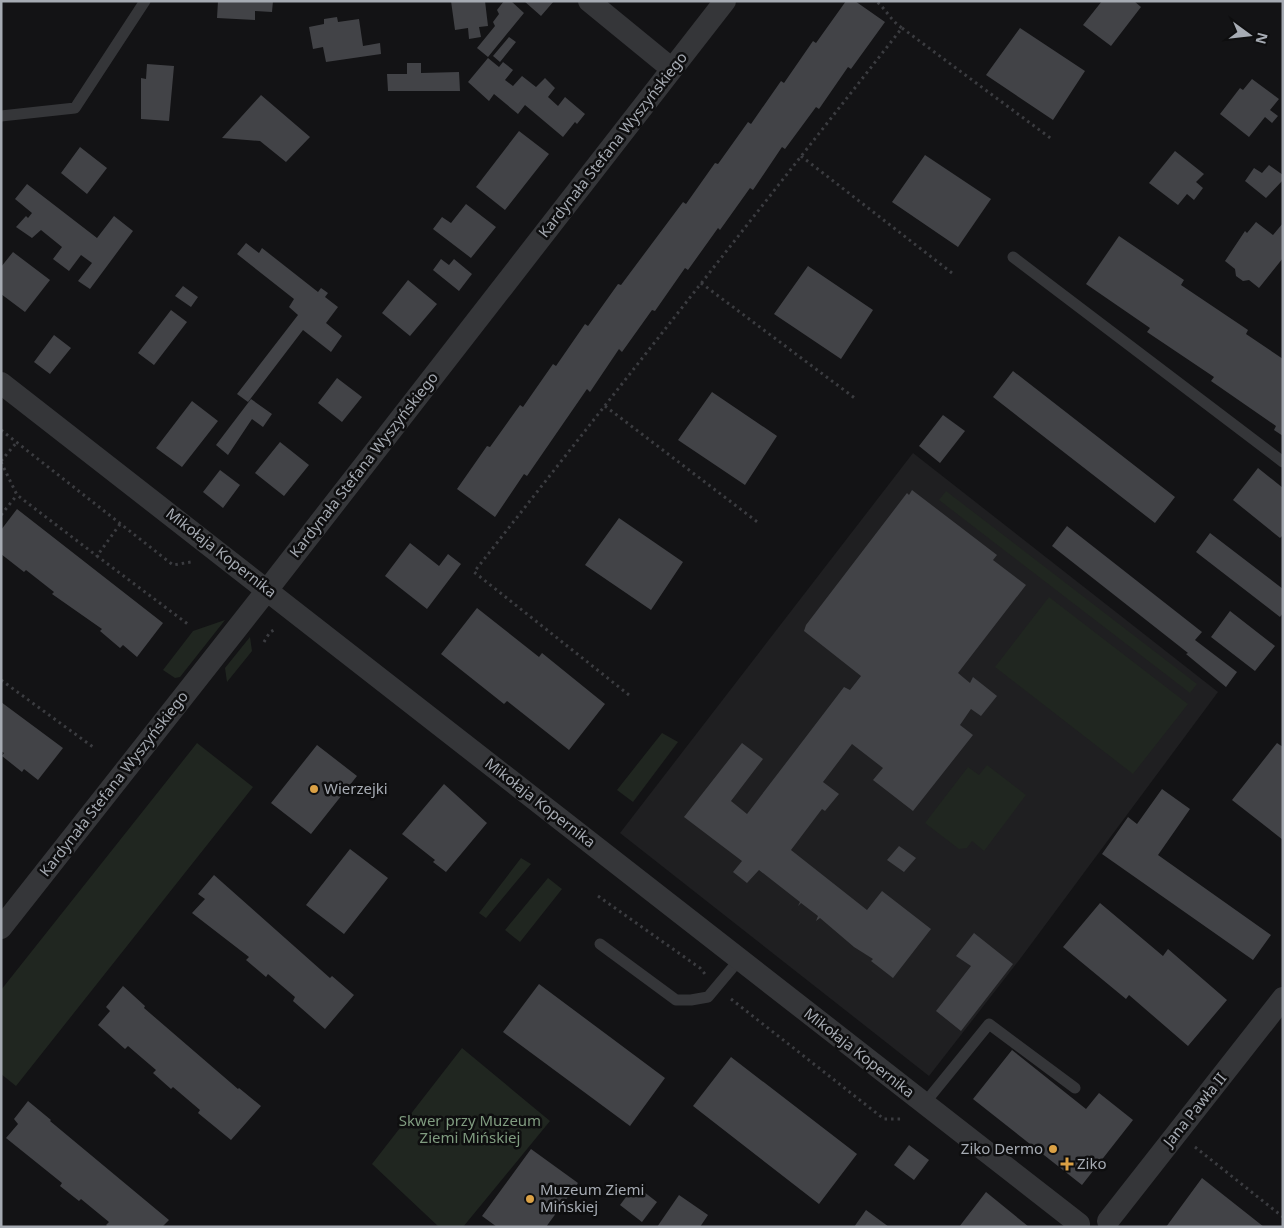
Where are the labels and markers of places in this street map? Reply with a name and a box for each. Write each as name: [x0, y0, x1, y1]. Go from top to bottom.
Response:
place label: Wierzejki: [324, 778, 388, 798]
marker: Wierzejki: [308, 783, 320, 795]
place label: Ziko Dermo: [961, 1138, 1043, 1158]
marker: Ziko Dermo: [1047, 1143, 1059, 1155]
place label: Ziko: [1077, 1153, 1107, 1173]
marker: Ziko: [1061, 1158, 1073, 1170]
place label: Muzeum Ziemi Mińskiej: [540, 1179, 644, 1216]
marker: Muzeum Ziemi Mińskiej: [524, 1193, 536, 1205]

